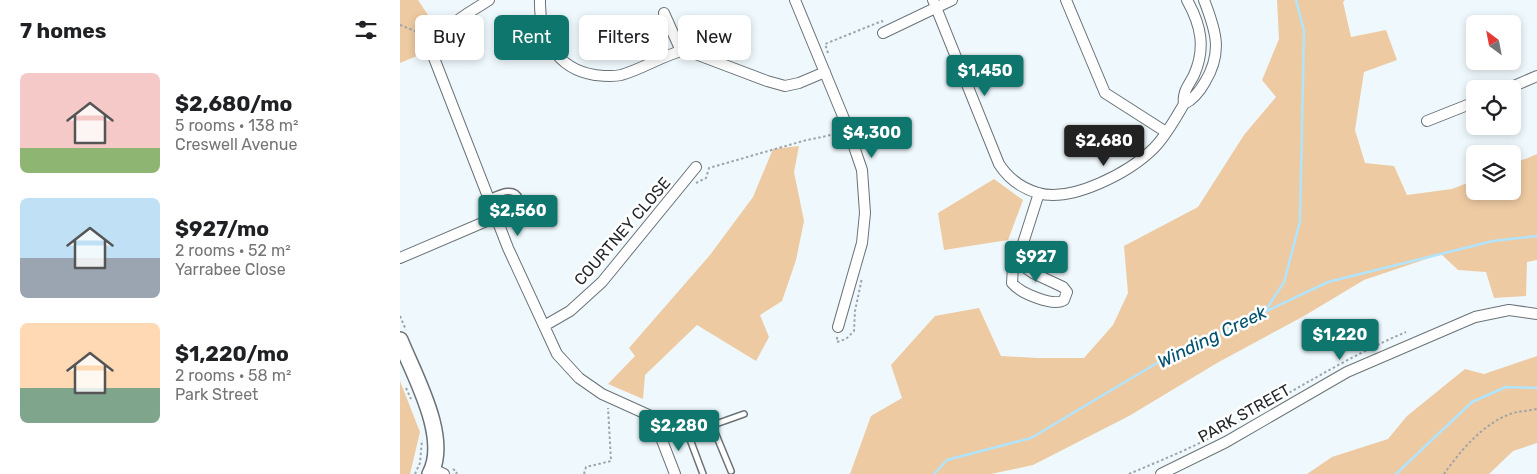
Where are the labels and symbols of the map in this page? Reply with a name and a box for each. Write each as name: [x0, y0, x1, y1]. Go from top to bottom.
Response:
north arrow: [1466, 15, 1521, 70]
pin: $1,450: [944, 54, 1026, 97]
pin: $4,300: [831, 116, 913, 159]
pin: $2,680: [1063, 124, 1145, 167]
street label: COURTNEY CLOSE: [570, 173, 674, 289]
pin: $2,560: [477, 194, 559, 237]
pin: $927: [1006, 240, 1066, 283]
water label: Winding Creek: [1154, 301, 1271, 373]
pin: $1,220: [1299, 318, 1381, 361]
street label: PARK STREET: [1195, 380, 1294, 447]
pin: $2,280: [638, 410, 720, 452]

